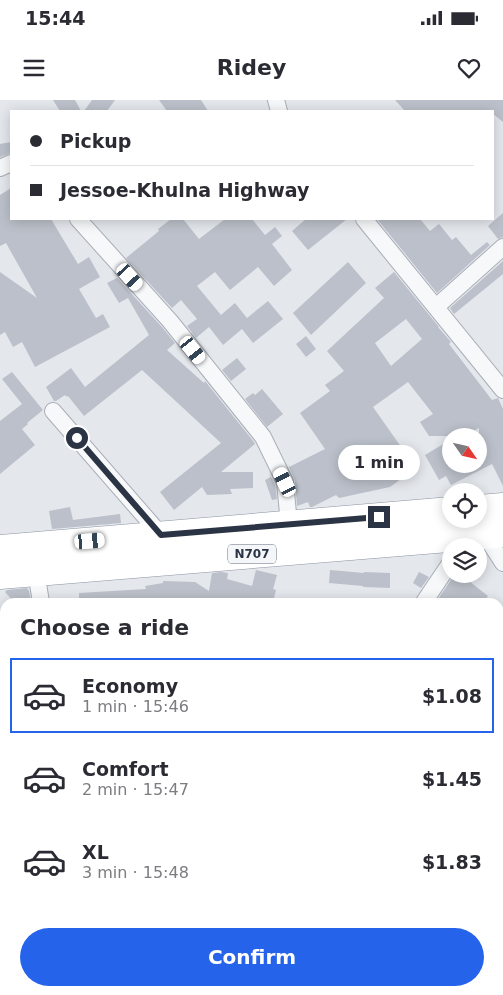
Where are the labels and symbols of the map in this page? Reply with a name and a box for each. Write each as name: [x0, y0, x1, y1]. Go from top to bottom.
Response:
car: [114, 261, 145, 293]
car: [177, 334, 208, 366]
route start: [66, 427, 88, 449]
north arrow: [442, 428, 488, 472]
callout: 1 min: [338, 444, 420, 480]
car: [271, 465, 298, 499]
route end: [368, 506, 390, 528]
car: [74, 532, 105, 550]
road number: N707: [228, 544, 276, 564]

